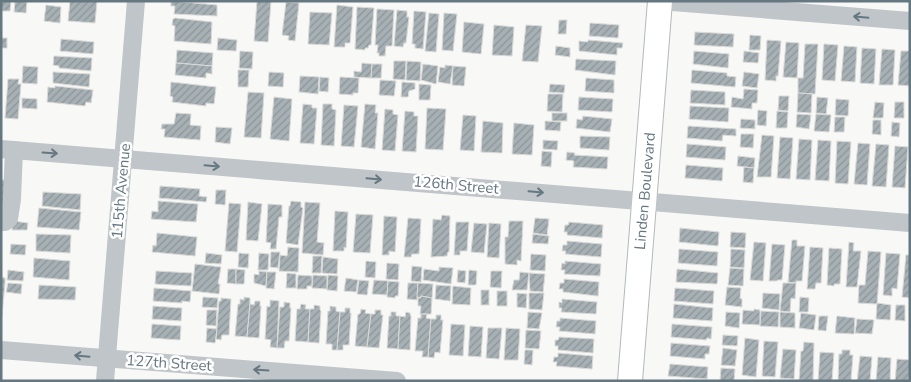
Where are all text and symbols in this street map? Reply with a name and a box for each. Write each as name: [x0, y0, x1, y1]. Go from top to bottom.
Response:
one-way arrow: [853, 13, 869, 22]
street label: Linden Boulevard: [630, 131, 660, 251]
street label: 115th Avenue: [107, 142, 135, 240]
one-way arrow: [42, 149, 58, 158]
one-way arrow: [204, 161, 220, 171]
street label: 126th Street: [413, 171, 500, 199]
one-way arrow: [365, 174, 381, 184]
one-way arrow: [527, 187, 543, 196]
street label: 127th Street: [126, 350, 213, 376]
one-way arrow: [74, 351, 90, 361]
one-way arrow: [254, 365, 270, 375]

